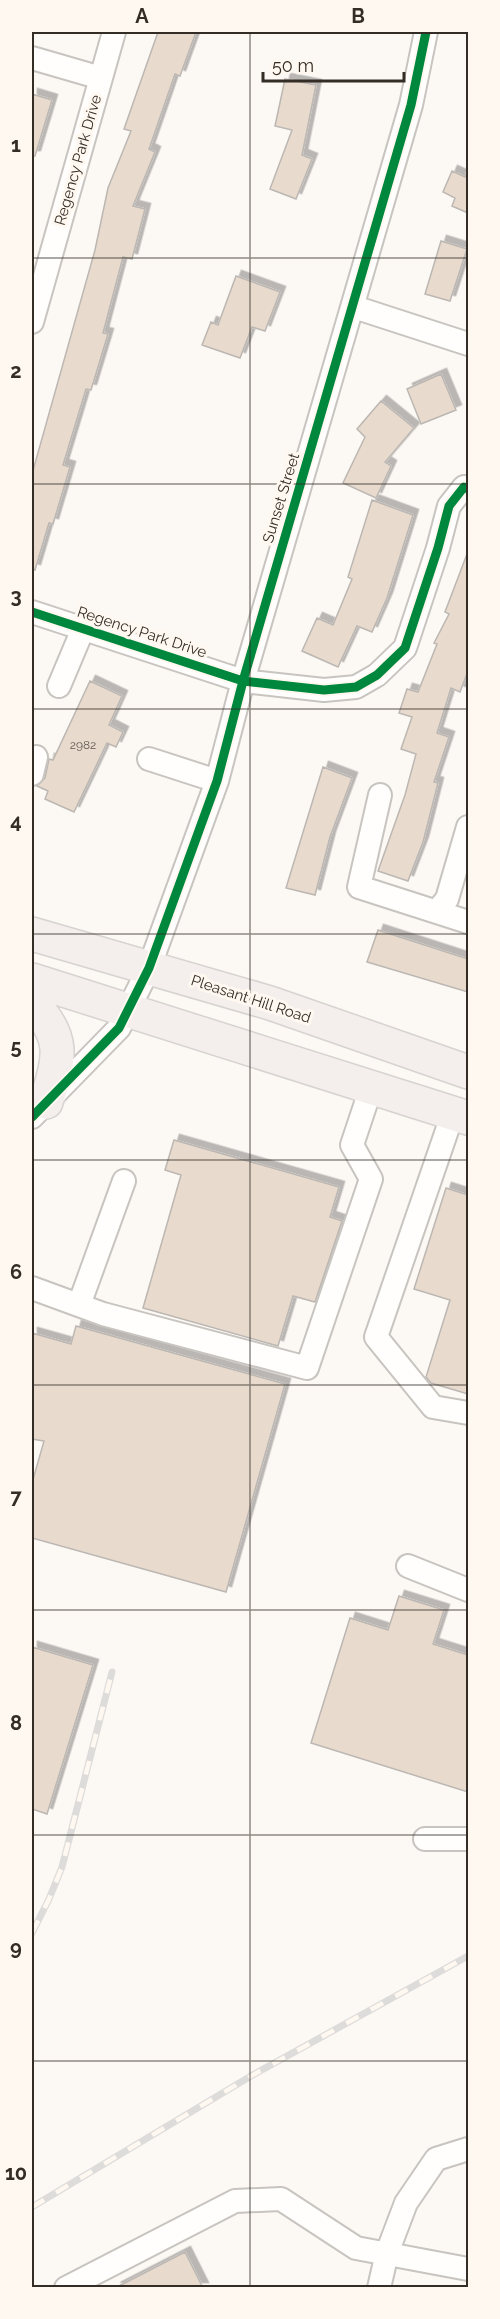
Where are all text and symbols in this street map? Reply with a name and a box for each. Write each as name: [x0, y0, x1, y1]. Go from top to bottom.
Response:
text: A: [135, 4, 149, 28]
text: B: [351, 4, 365, 28]
scale bar: [263, 45, 404, 83]
text: 50 m: [272, 55, 314, 76]
street label: Regency Park Drive: [51, 92, 105, 227]
text: 1: [11, 133, 21, 157]
text: 2: [10, 359, 22, 383]
street label: Sunset Street: [259, 451, 303, 545]
text: 3: [10, 584, 22, 608]
street label: Regency Park Drive: [75, 603, 209, 661]
house number: 2982: [70, 738, 96, 752]
text: 4: [10, 809, 22, 833]
street label: Pleasant Hill Road: [189, 971, 313, 1027]
text: 5: [10, 1035, 22, 1059]
text: 6: [10, 1260, 22, 1284]
text: 7: [10, 1485, 22, 1509]
text: 8: [10, 1711, 22, 1735]
text: 9: [10, 1936, 22, 1960]
text: 10: [5, 2161, 27, 2185]

